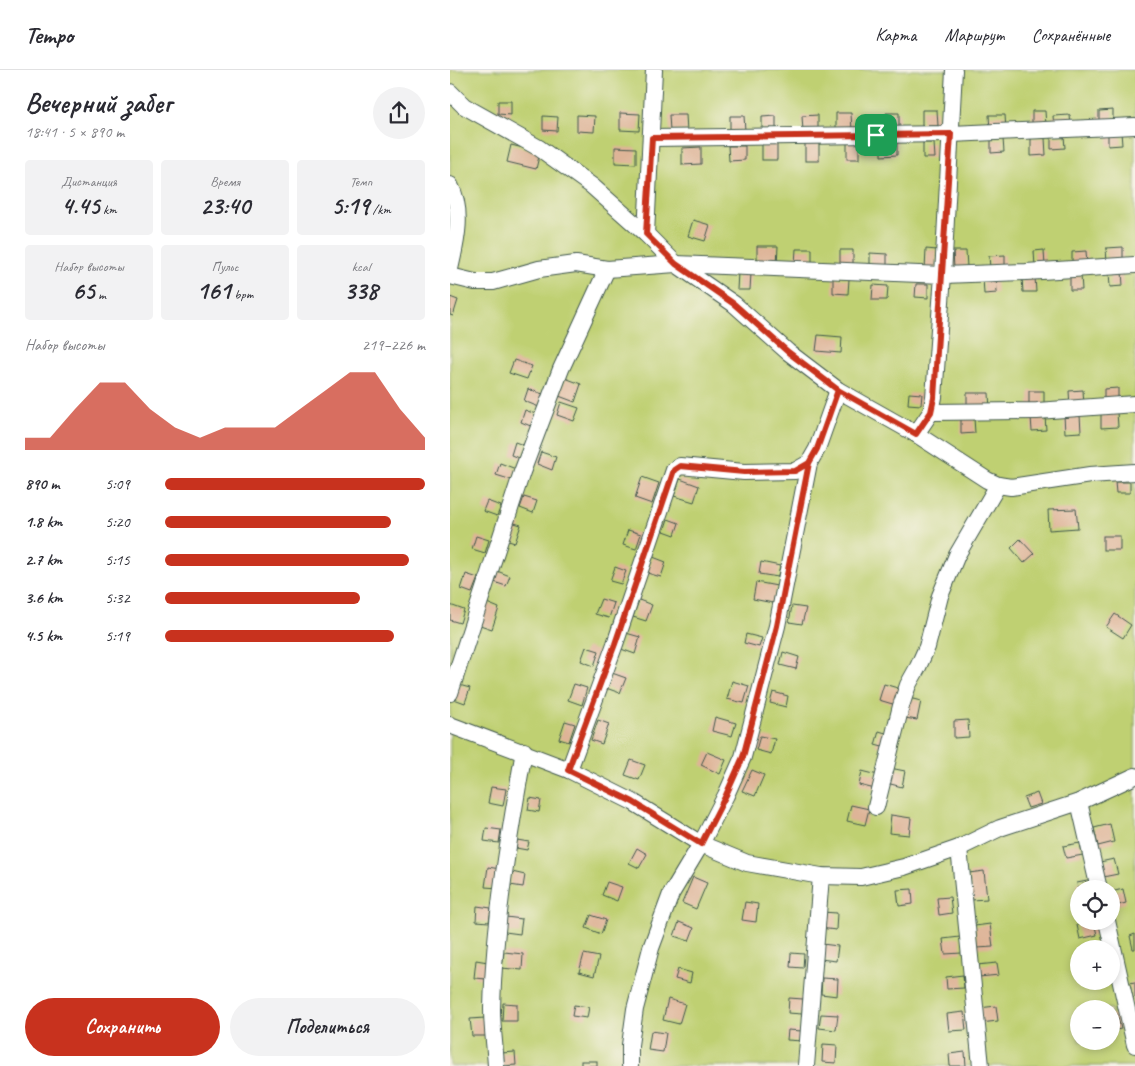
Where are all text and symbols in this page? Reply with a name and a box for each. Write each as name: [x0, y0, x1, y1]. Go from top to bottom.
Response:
text: Tempo: [25, 20, 73, 50]
text: Карта: [875, 24, 916, 46]
text: Маршрут: [944, 24, 1004, 46]
text: Сохранённые: [1032, 24, 1110, 46]
text: Вечерний забег: [25, 85, 172, 120]
button: share: [373, 87, 425, 139]
pin: [855, 114, 897, 156]
icon: arrive: [862, 121, 890, 149]
text: 18:41 · 5 × 890 m: [25, 122, 124, 142]
text: Дистанция: [61, 173, 117, 190]
text: Время: [210, 173, 240, 190]
text: Темп: [350, 173, 372, 190]
text: 4.45: [61, 190, 100, 222]
text: 23:40: [200, 190, 250, 222]
text: 5:19: [331, 190, 369, 222]
text: km: [100, 201, 117, 218]
text: /km: [369, 201, 391, 218]
text: Набор высоты: [54, 258, 124, 275]
text: Пульс: [211, 258, 239, 275]
text: kcal: [352, 258, 370, 275]
text: 65: [72, 275, 95, 307]
text: 161: [197, 275, 231, 307]
text: 338: [344, 275, 378, 307]
text: m: [95, 286, 106, 303]
text: bpm: [231, 286, 253, 303]
text: Набор высоты: [25, 335, 104, 355]
text: 219–226 m: [362, 335, 425, 355]
text: 890 m: [25, 474, 59, 494]
text: 5:09: [105, 474, 130, 494]
text: 1.8 km: [25, 512, 62, 532]
text: 5:20: [105, 512, 130, 532]
text: 2.7 km: [25, 550, 62, 570]
text: 5:15: [105, 550, 130, 570]
text: 3.6 km: [25, 588, 63, 608]
text: 5:32: [105, 588, 130, 608]
text: 4.5 km: [25, 626, 62, 646]
text: 5:19: [105, 626, 130, 646]
map controls: [1070, 880, 1120, 1050]
button: locate: [1070, 880, 1120, 930]
button: +: [1070, 940, 1120, 990]
button: Сохранить: [25, 998, 220, 1056]
button: Поделиться: [230, 998, 425, 1056]
button: −: [1070, 1000, 1120, 1050]

